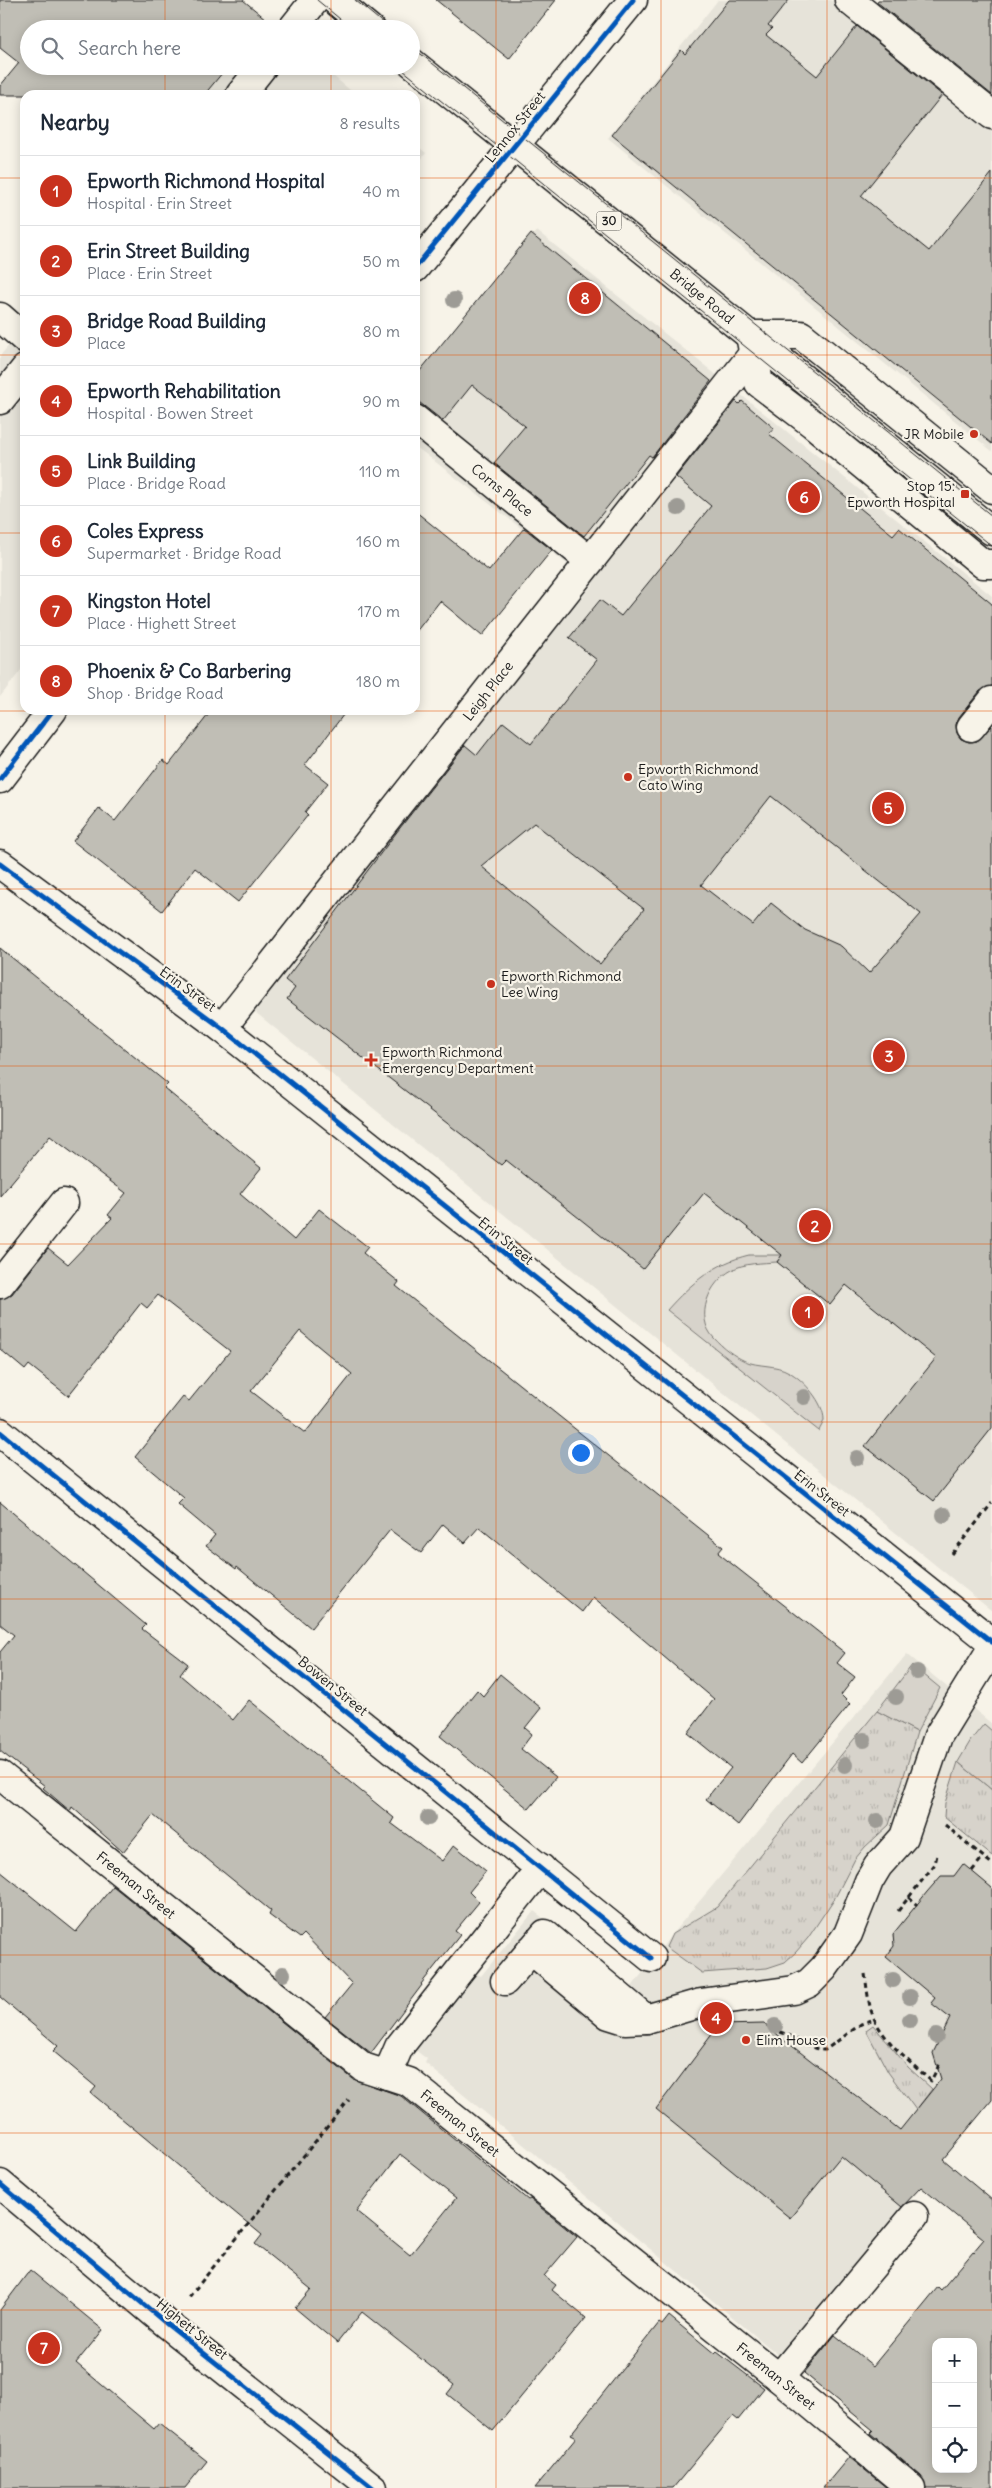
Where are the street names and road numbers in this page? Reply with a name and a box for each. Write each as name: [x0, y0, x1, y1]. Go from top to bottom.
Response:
street label: Lennox Street: [481, 88, 549, 166]
road number: 30: [596, 212, 622, 230]
street label: Bridge Road: [666, 265, 738, 327]
street label: Corns Place: [467, 460, 537, 520]
street label: Leigh Place: [459, 657, 517, 725]
street label: Erin Street: [156, 962, 220, 1016]
street label: Erin Street: [475, 1213, 537, 1269]
street label: Erin Street: [791, 1466, 854, 1521]
street label: Bowen Street: [295, 1652, 372, 1720]
street label: Freeman Street: [93, 1848, 179, 1923]
street label: Freeman Street: [417, 2086, 503, 2161]
street label: Highett Street: [153, 2295, 232, 2363]
street label: Freeman Street: [733, 2339, 819, 2414]

